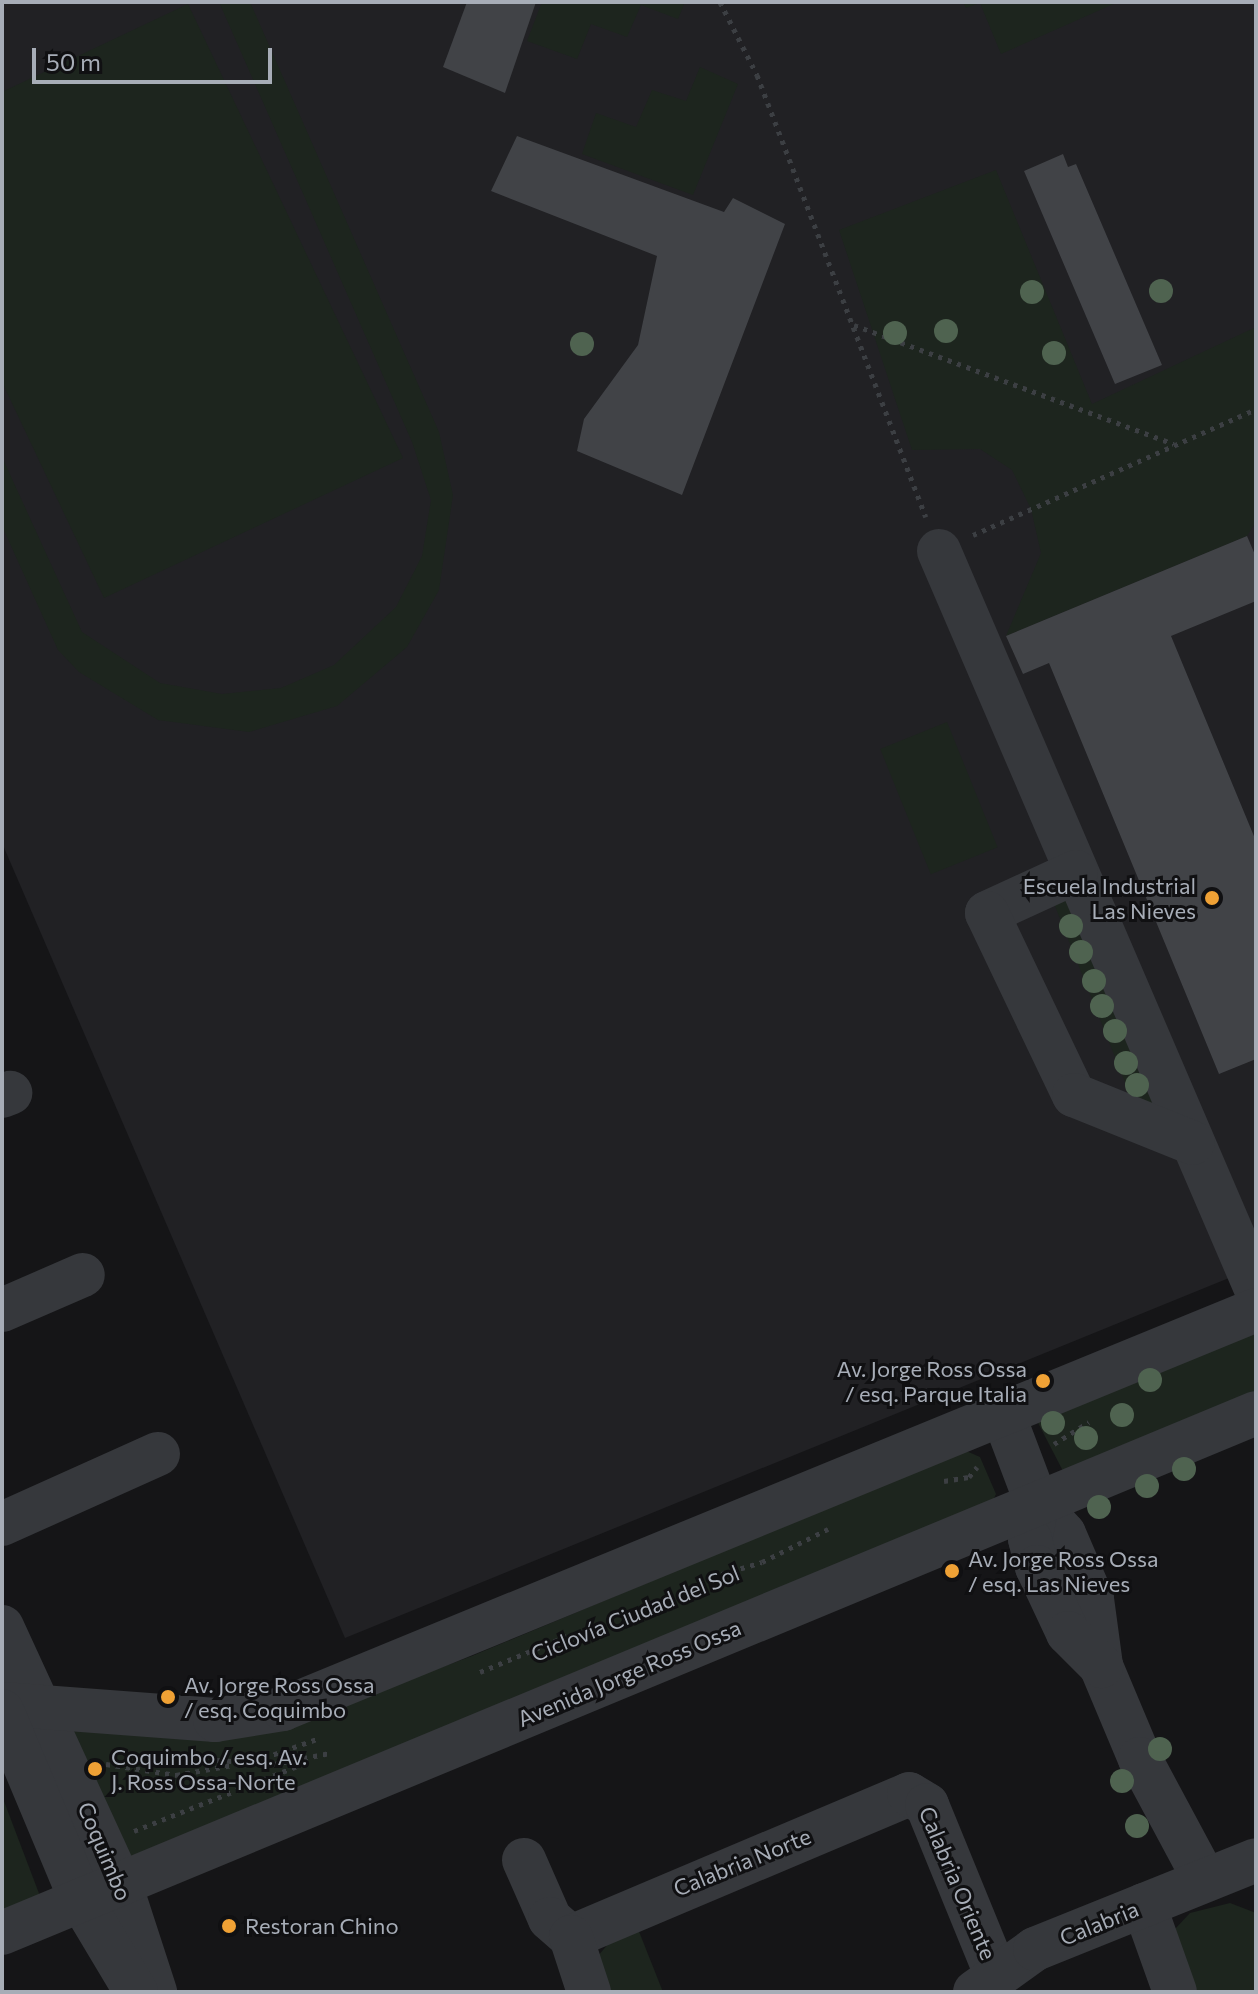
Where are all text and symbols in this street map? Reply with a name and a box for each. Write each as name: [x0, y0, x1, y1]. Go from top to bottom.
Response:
scale bar: [36, 32, 276, 82]
text: 50 m: [46, 47, 101, 76]
place label: Escuela Industrial Las Nieves: [1023, 872, 1196, 924]
marker: Escuela Industrial Las Nieves: [1203, 889, 1221, 907]
place label: Av. Jorge Ross Ossa / esq. Parque Italia: [837, 1355, 1027, 1406]
marker: Av. Jorge Ross Ossa / esq. Parque Italia: [1034, 1372, 1052, 1390]
place label: Av. Jorge Ross Ossa / esq. Las Nieves: [968, 1545, 1158, 1596]
street label: Ciclovía Ciudad del Sol: [527, 1559, 743, 1667]
marker: Av. Jorge Ross Ossa / esq. Las Nieves: [943, 1562, 961, 1580]
street label: Avenida Jorge Ross Ossa: [513, 1614, 745, 1732]
place label: Av. Jorge Ross Ossa / esq. Coquimbo: [184, 1671, 374, 1722]
marker: Av. Jorge Ross Ossa / esq. Coquimbo: [159, 1688, 177, 1706]
place label: Coquimbo / esq. Av. J. Ross Ossa-Norte: [111, 1743, 307, 1794]
marker: Coquimbo / esq. Av. J. Ross Ossa-Norte: [86, 1760, 104, 1778]
street label: Coquimbo: [72, 1798, 138, 1904]
street label: Calabria Oriente: [914, 1802, 1002, 1964]
street label: Calabria Norte: [669, 1822, 815, 1902]
street label: Calabria: [1056, 1895, 1142, 1951]
place label: Restoran Chino: [245, 1913, 399, 1939]
marker: Restoran Chino: [220, 1917, 238, 1935]

